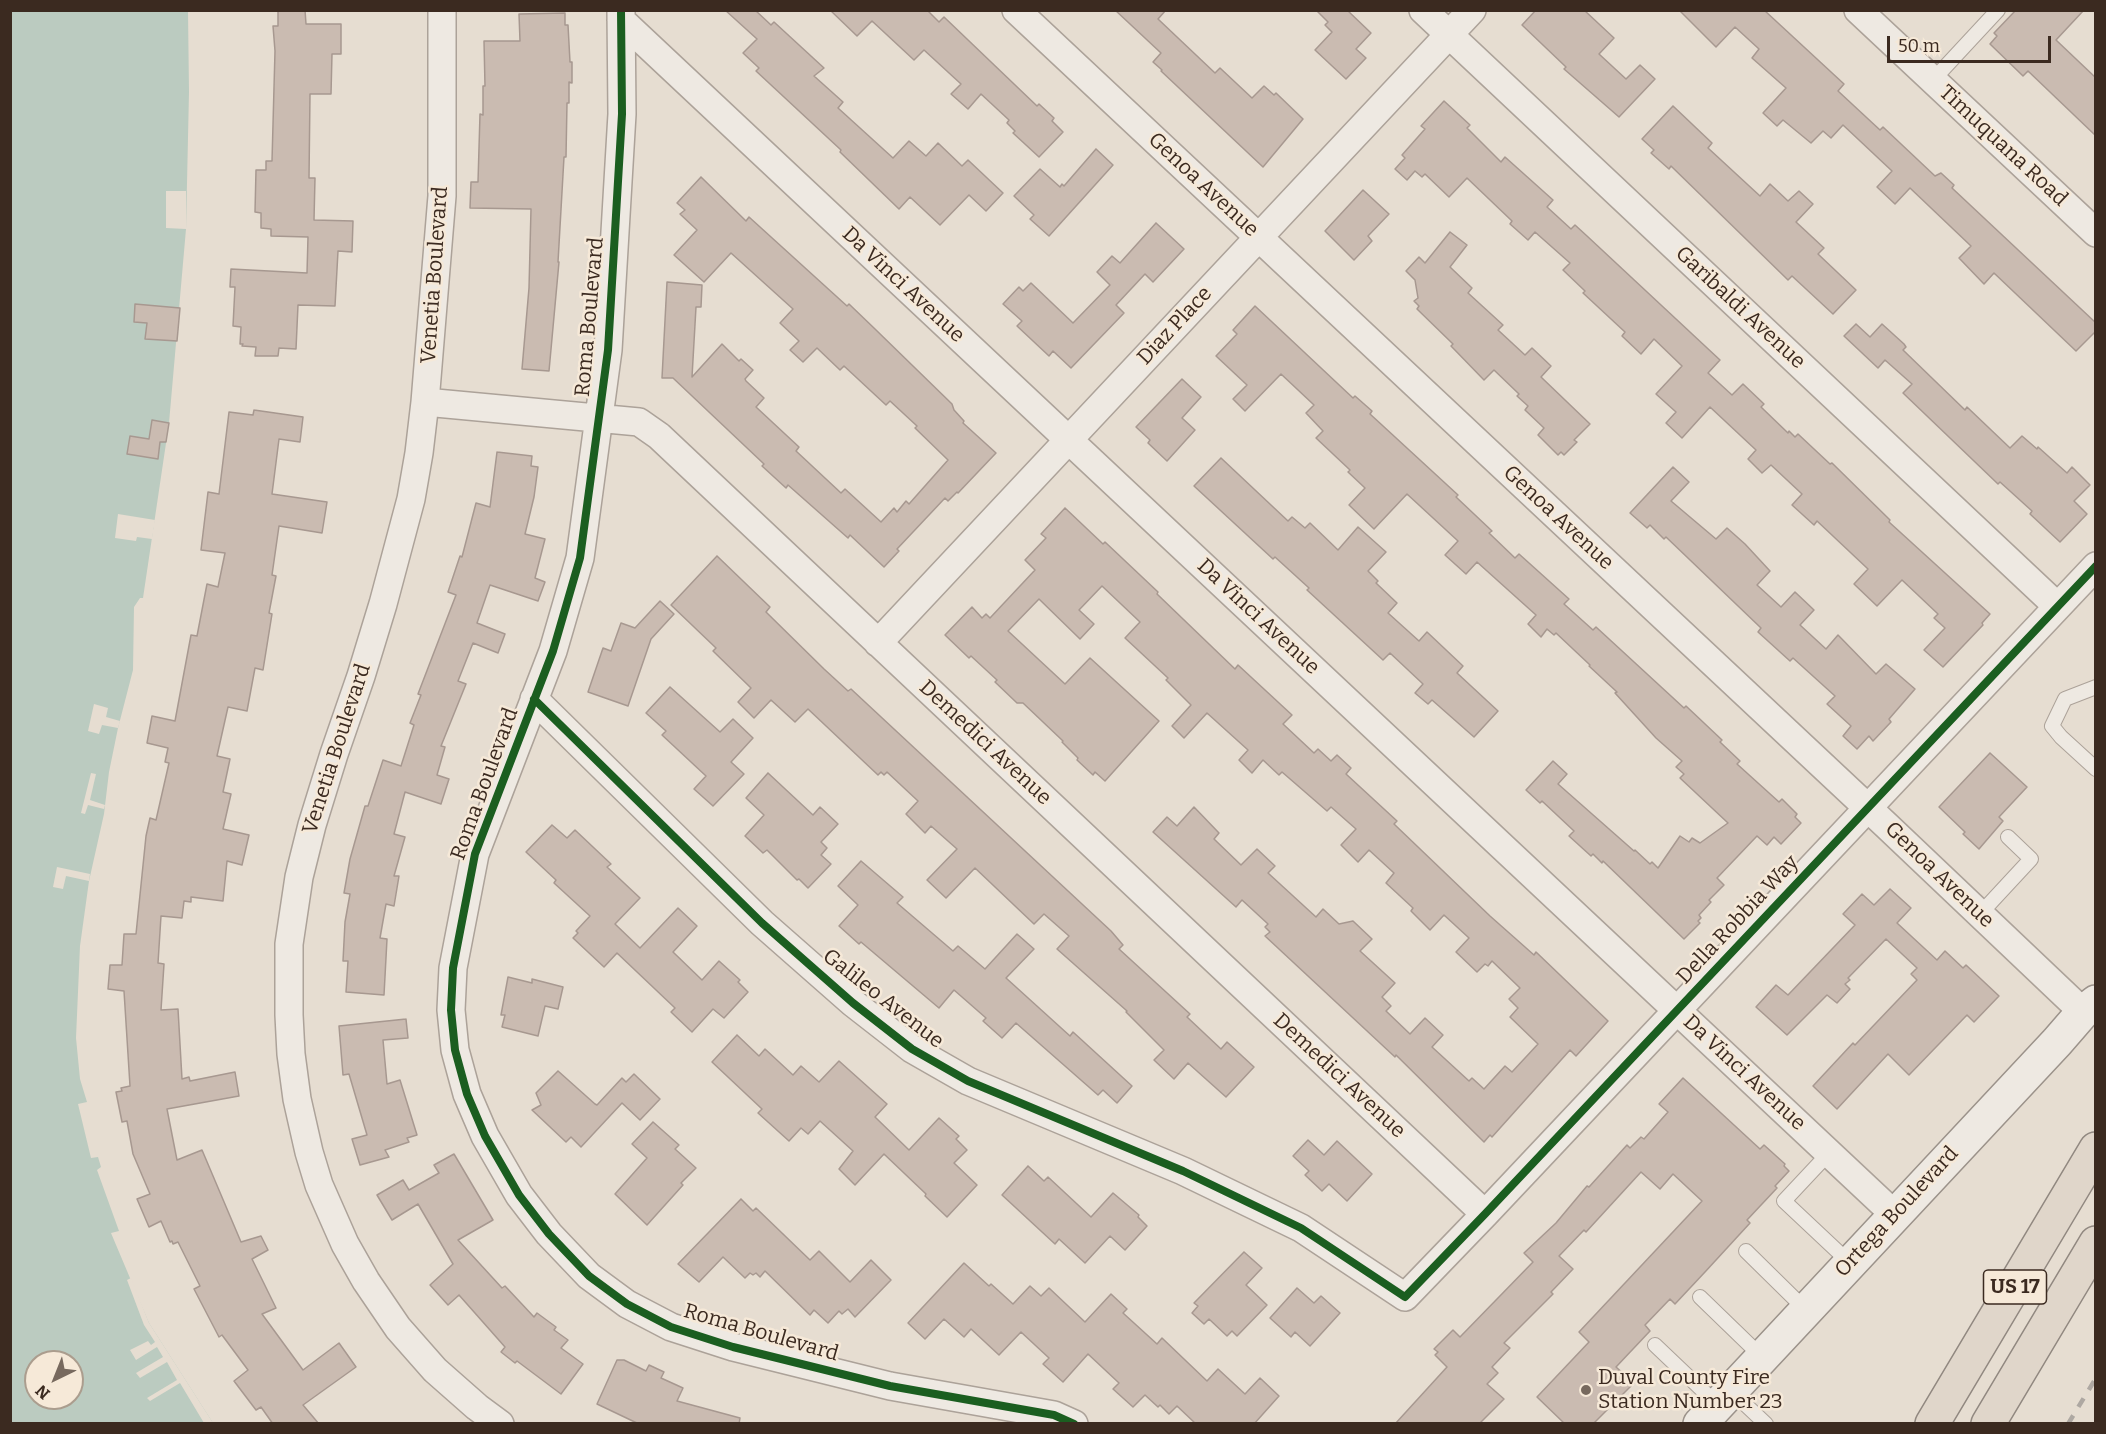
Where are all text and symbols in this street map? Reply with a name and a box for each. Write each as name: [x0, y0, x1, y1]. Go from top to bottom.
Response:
scale bar: [1890, 24, 2054, 62]
text: 50 m: [1898, 35, 1940, 57]
street label: Timuquana Road: [1934, 80, 2072, 212]
street label: Genoa Avenue: [1143, 127, 1263, 243]
street label: Venetia Boulevard: [416, 186, 454, 364]
street label: Da Vinci Avenue: [837, 222, 969, 348]
street label: Roma Boulevard: [570, 236, 610, 398]
street label: Garibaldi Avenue: [1670, 241, 1810, 375]
street label: Diaz Place: [1132, 282, 1218, 370]
street label: Genoa Avenue: [1498, 460, 1618, 576]
street label: Da Vinci Avenue: [1192, 554, 1324, 680]
street label: Venetia Boulevard: [298, 661, 376, 837]
street label: Demedici Avenue: [914, 675, 1056, 811]
street label: Roma Boulevard: [446, 704, 524, 864]
street label: Genoa Avenue: [1879, 817, 1999, 933]
street label: Della Robbia Way: [1672, 850, 1804, 990]
street label: Galileo Avenue: [817, 944, 949, 1054]
street label: Demedici Avenue: [1268, 1008, 1410, 1144]
street label: Da Vinci Avenue: [1678, 1010, 1810, 1136]
street label: Ortega Boulevard: [1830, 1141, 1964, 1283]
road number: US 17: [1984, 1270, 2046, 1304]
street label: Roma Boulevard: [681, 1299, 841, 1367]
north arrow: [24, 1350, 84, 1410]
place label: Duval County Fire Station Number 23: [1598, 1365, 1783, 1415]
text: N: [32, 1381, 54, 1403]
marker: Duval County Fire Station Number 23: [1579, 1383, 1593, 1397]

